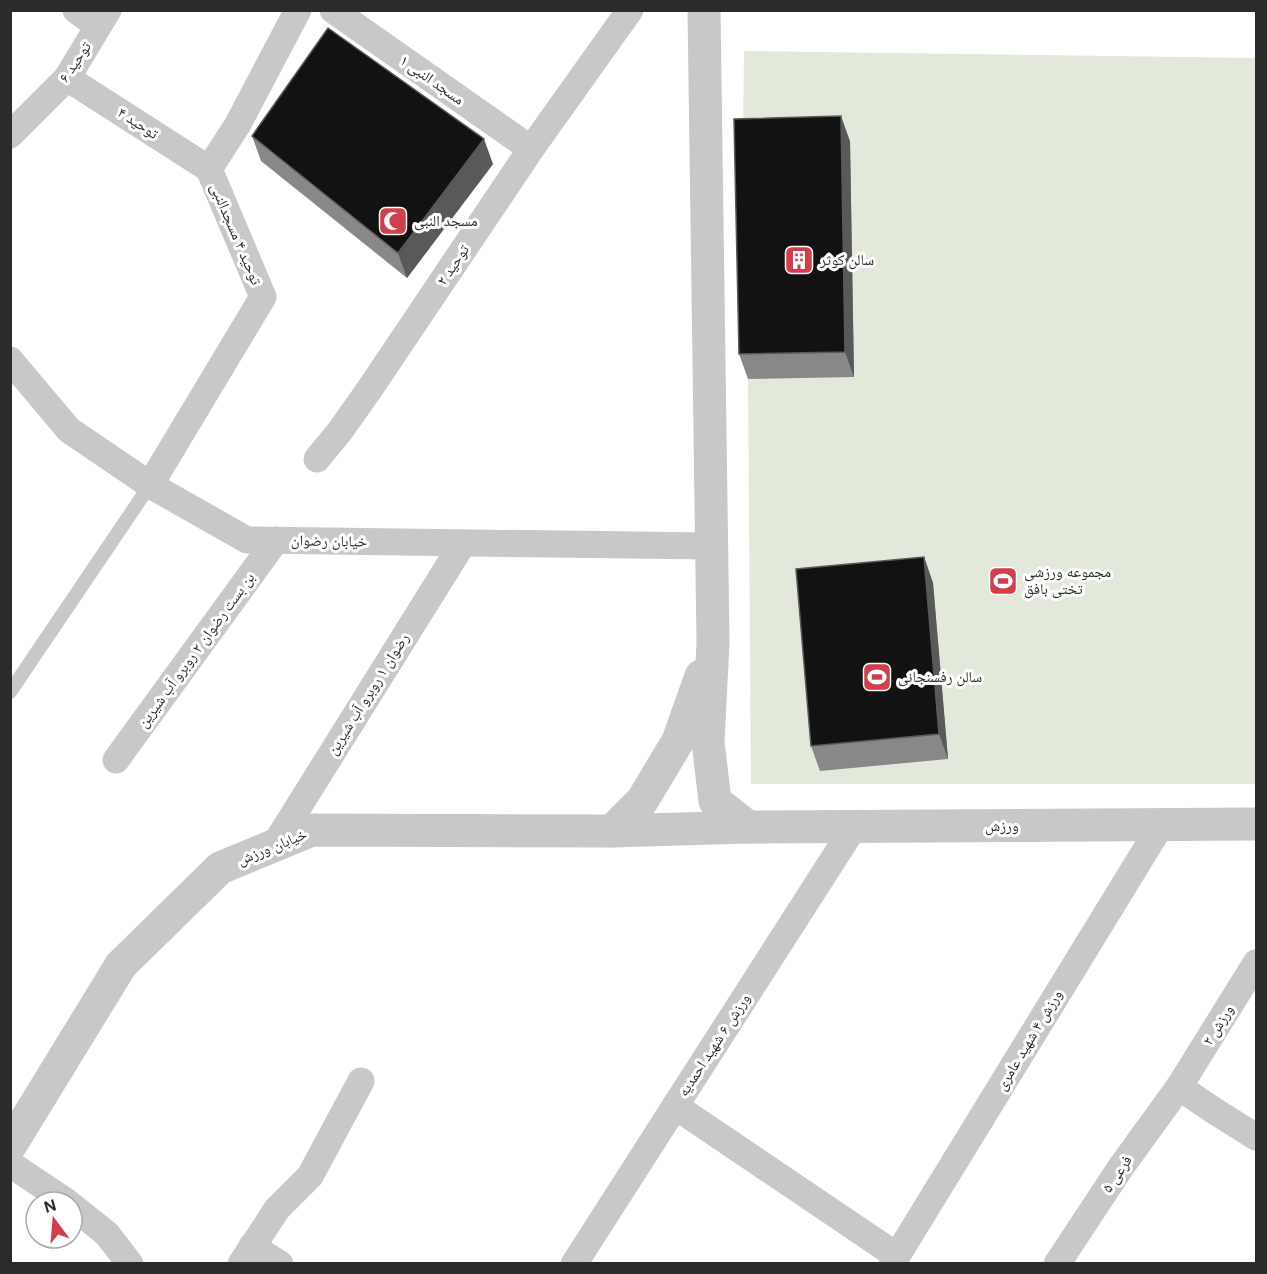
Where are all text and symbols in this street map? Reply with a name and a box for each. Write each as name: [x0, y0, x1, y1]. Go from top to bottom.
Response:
street label: توحید ۶: [54, 37, 96, 86]
street label: مسجد النبی ۱: [396, 50, 468, 110]
street label: توحید ۴: [114, 102, 163, 144]
street label: توحید ۴ مسجدالنبی: [206, 180, 267, 288]
mosque icon: مسجد النبی: [377, 205, 409, 237]
place label: مسجد النبی: [414, 211, 478, 231]
street label: توحید ۲: [432, 240, 474, 289]
building icon: سالن کوثر: [783, 244, 815, 276]
place label: سالن کوثر: [819, 250, 874, 270]
street label: خیابان رضوان: [291, 530, 368, 552]
place label: مجموعه ورزشی تختی بافق: [1024, 562, 1111, 599]
sports icon: مجموعه ورزشی تختی بافق: [987, 565, 1019, 597]
street label: بن بست رضوان ۲ روبرو آب شیرین: [133, 568, 259, 732]
street label: رضوان ۱ روبرو آب شیرین: [322, 629, 414, 759]
sports icon: سالن رفسنجانی: [861, 661, 893, 693]
place label: سالن رفسنجانی: [898, 667, 982, 687]
street label: ورزش: [985, 816, 1019, 836]
street label: خیابان ورزش: [234, 824, 310, 870]
street label: ورزش ۴ شهید عامری: [991, 986, 1067, 1094]
street label: ورزش ۶ شهید احمدیه: [673, 990, 755, 1100]
street label: ورزش ۲: [1198, 1001, 1238, 1049]
street label: فرعی ۵: [1097, 1151, 1137, 1197]
north arrow: [24, 1190, 84, 1250]
text: N: [41, 1194, 59, 1218]

